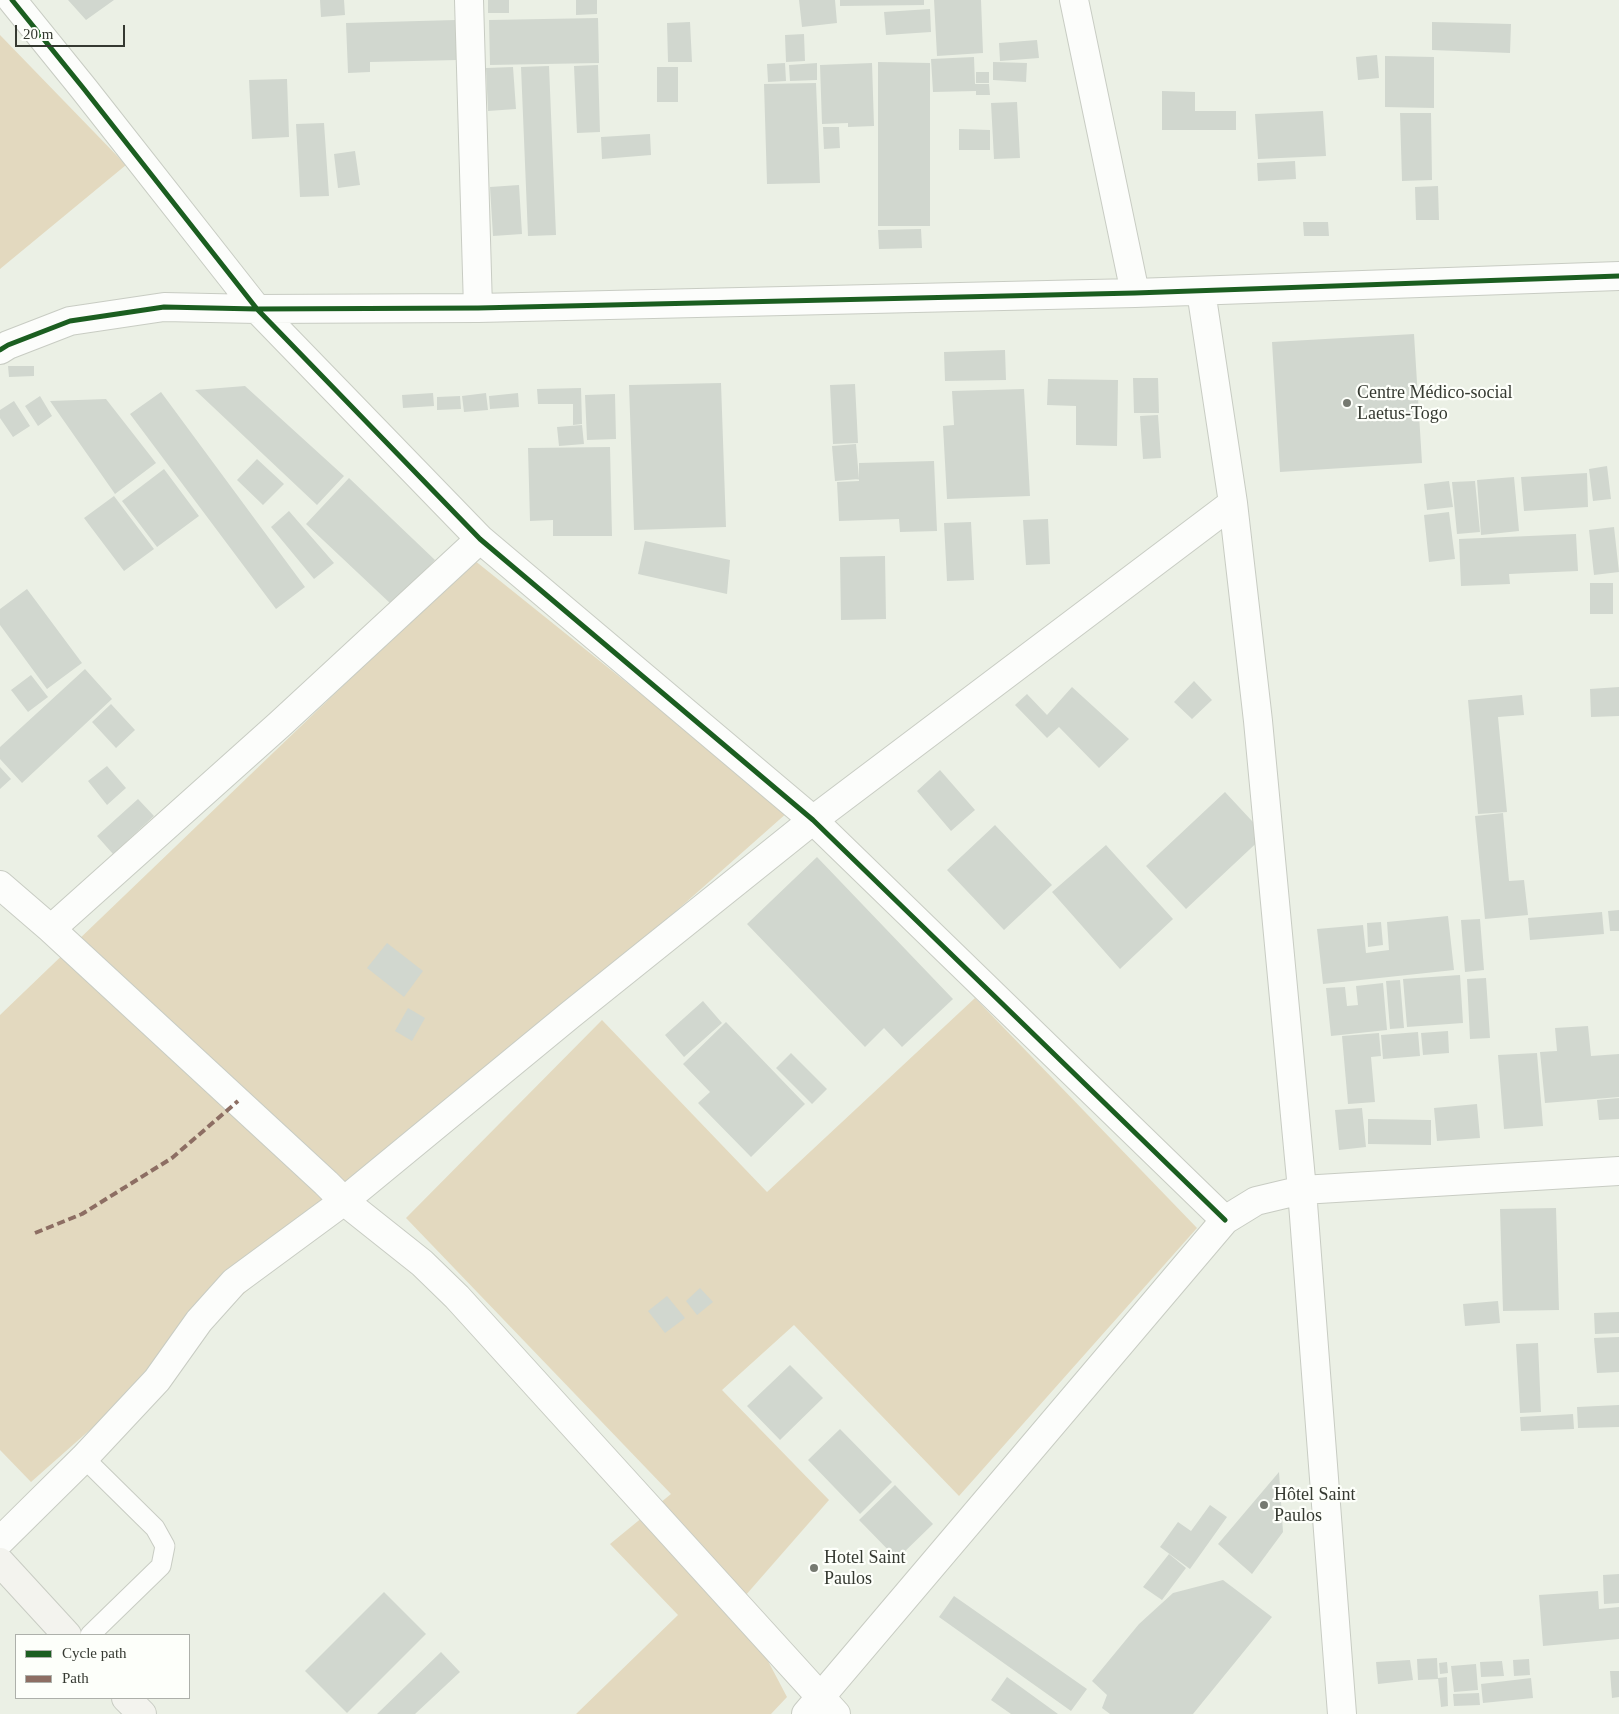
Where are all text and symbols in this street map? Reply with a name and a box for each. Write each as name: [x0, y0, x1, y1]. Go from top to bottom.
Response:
scale bar: [18, 15, 128, 47]
text: 20 m: [23, 26, 53, 42]
place label: Centre Médico-social Laetus-Togo: [1357, 382, 1512, 424]
marker: Centre Médico-social Laetus-Togo: [1341, 397, 1353, 409]
place label: Hôtel Saint Paulos: [1274, 1484, 1355, 1526]
marker: Hôtel Saint Paulos: [1258, 1499, 1270, 1511]
place label: Hotel Saint Paulos: [824, 1547, 905, 1590]
marker: Hotel Saint Paulos: [808, 1562, 820, 1574]
legend: [15, 1634, 190, 1699]
text: Cycle path: [62, 1645, 127, 1661]
text: Path: [62, 1670, 89, 1686]

